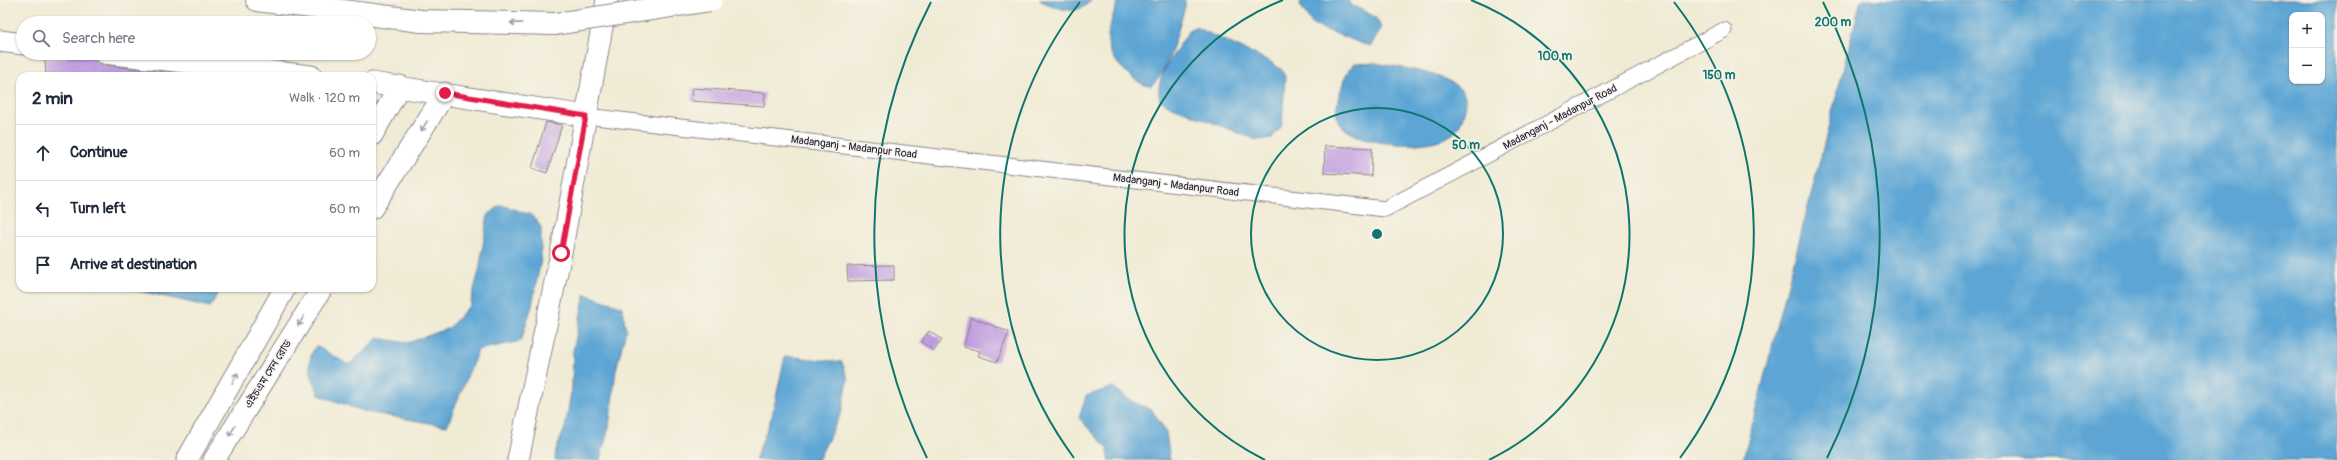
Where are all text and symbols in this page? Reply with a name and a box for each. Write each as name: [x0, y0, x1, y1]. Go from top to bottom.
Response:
map controls: [2289, 12, 2325, 84]
button: +: [2289, 12, 2325, 48]
text: 200 m: [1815, 15, 1852, 30]
search box: [16, 16, 376, 60]
one-way arrow: [510, 19, 523, 27]
icon: search: [30, 27, 52, 49]
text: Search here: [62, 29, 135, 48]
button: −: [2289, 48, 2325, 84]
text: 100 m: [1538, 49, 1573, 64]
text: 150 m: [1703, 68, 1736, 83]
street label: Madanganj - Madanpur Road: [1501, 81, 1619, 153]
route end: [436, 84, 454, 102]
text: 2 min: [32, 88, 73, 109]
text: Walk · 120 m: [289, 90, 360, 106]
one-way arrow: [420, 120, 428, 131]
street label: Madanganj - Madanpur Road: [790, 133, 918, 161]
text: 50 m: [1452, 138, 1480, 153]
icon: ahead: [32, 142, 54, 164]
text: Continue: [70, 143, 128, 162]
text: 60 m: [329, 145, 360, 161]
street label: Madanganj - Madanpur Road: [1112, 171, 1240, 199]
icon: left: [32, 198, 54, 220]
text: Turn left: [70, 199, 126, 218]
text: 60 m: [329, 201, 360, 217]
centre of rings: [1370, 227, 1384, 241]
route start: [552, 244, 570, 262]
icon: arrive: [32, 254, 54, 276]
text: Arrive at destination: [70, 255, 197, 274]
one-way arrow: [297, 315, 305, 326]
street label: এইচএম সেন রোড: [242, 337, 294, 411]
one-way arrow: [231, 372, 239, 384]
one-way arrow: [228, 425, 236, 436]

